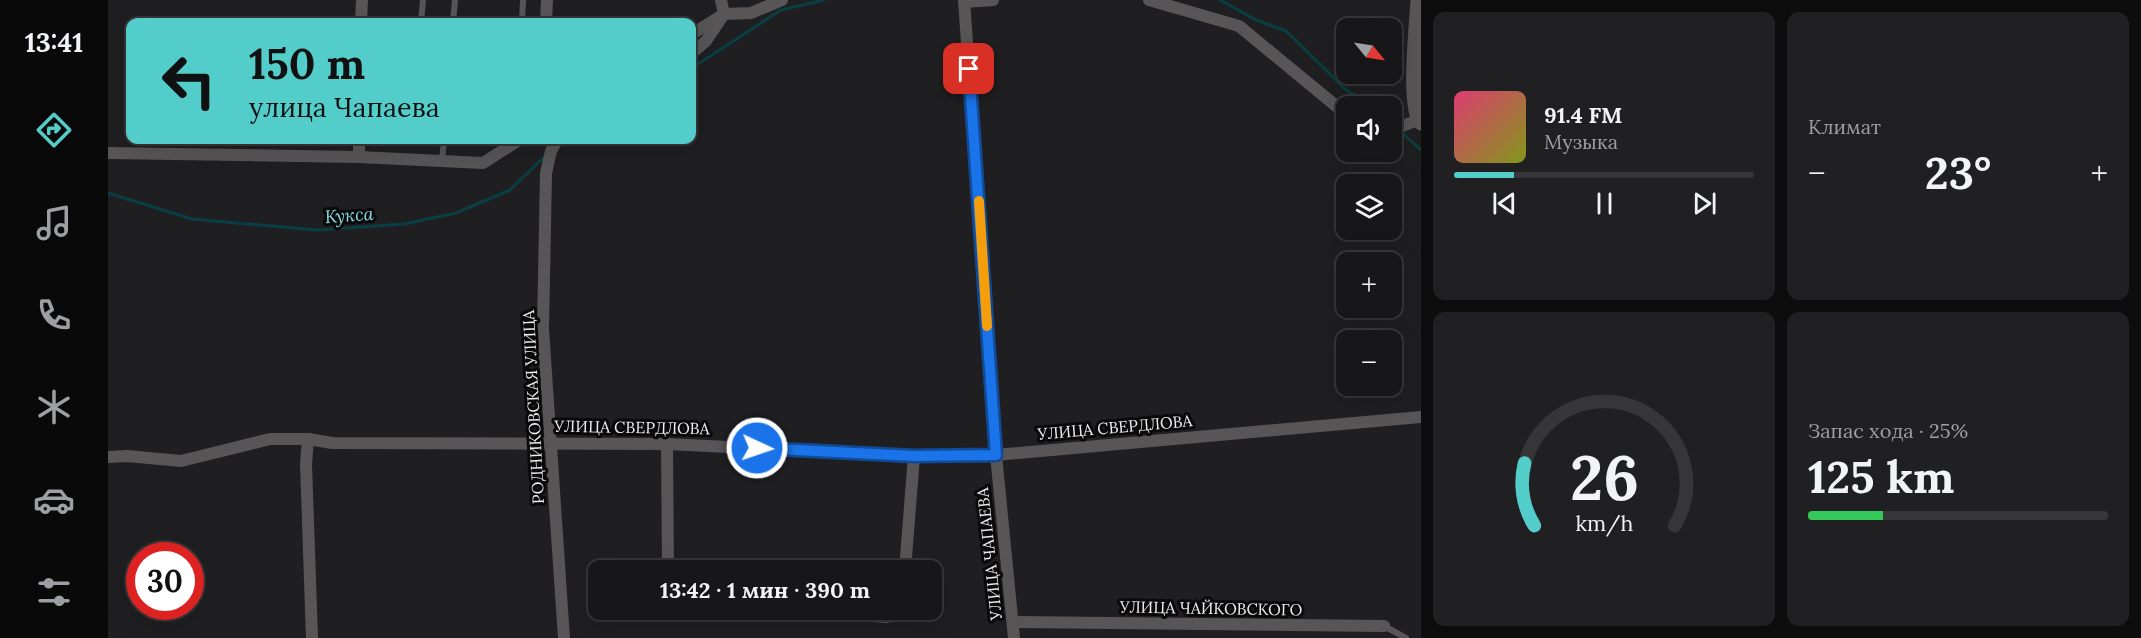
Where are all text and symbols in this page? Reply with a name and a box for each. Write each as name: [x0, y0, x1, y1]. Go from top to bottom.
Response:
north arrow: [1336, 18, 1402, 84]
map controls: [1336, 18, 1402, 396]
text: 13:41: [25, 25, 83, 59]
text: 150 m: [249, 37, 365, 91]
icon: left: [150, 42, 228, 120]
pin: [943, 43, 994, 94]
icon: arrive: [952, 52, 985, 85]
text: улица Чапаева: [249, 90, 440, 124]
button: sound: [1336, 96, 1402, 162]
text: 91.4 FM: [1544, 101, 1623, 129]
icon: directions: [33, 109, 75, 151]
text: Климат: [1808, 114, 1881, 139]
text: Музыка: [1544, 129, 1618, 154]
text: 23°: [1925, 144, 1991, 201]
text: −: [1808, 152, 1826, 194]
text: +: [2090, 152, 2108, 194]
button: layers: [1336, 174, 1402, 240]
icon: previous: [1488, 187, 1521, 220]
icon: pause: [1588, 187, 1621, 220]
icon: next: [1688, 187, 1721, 220]
icon: music: [33, 202, 75, 244]
water label: Кукса: [324, 202, 374, 228]
button: +: [1336, 252, 1402, 318]
icon: phone: [33, 294, 75, 336]
street label: РОДНИКОВСКАЯ УЛИЦА: [518, 308, 548, 505]
button: −: [1336, 330, 1402, 396]
icon: climate: [33, 386, 75, 428]
street label: УЛИЦА СВЕРДЛОВА: [1036, 410, 1194, 444]
street label: УЛИЦА СВЕРДЛОВА: [553, 416, 711, 438]
position arrow: [725, 416, 789, 480]
text: Запас хода · 25%: [1808, 418, 1968, 443]
text: 26: [1569, 437, 1639, 517]
text: 125 km: [1808, 448, 1955, 505]
icon: car: [33, 479, 75, 521]
street label: УЛИЦА ЧАПАЕВА: [972, 486, 1006, 622]
text: km/h: [1575, 509, 1633, 537]
speed limit sign: 30: [126, 542, 204, 620]
icon: filters: [33, 571, 75, 613]
text: 13:42 · 1 мин · 390 m: [660, 576, 870, 604]
street label: УЛИЦА ЧАЙКОВСКОГО: [1119, 596, 1302, 620]

